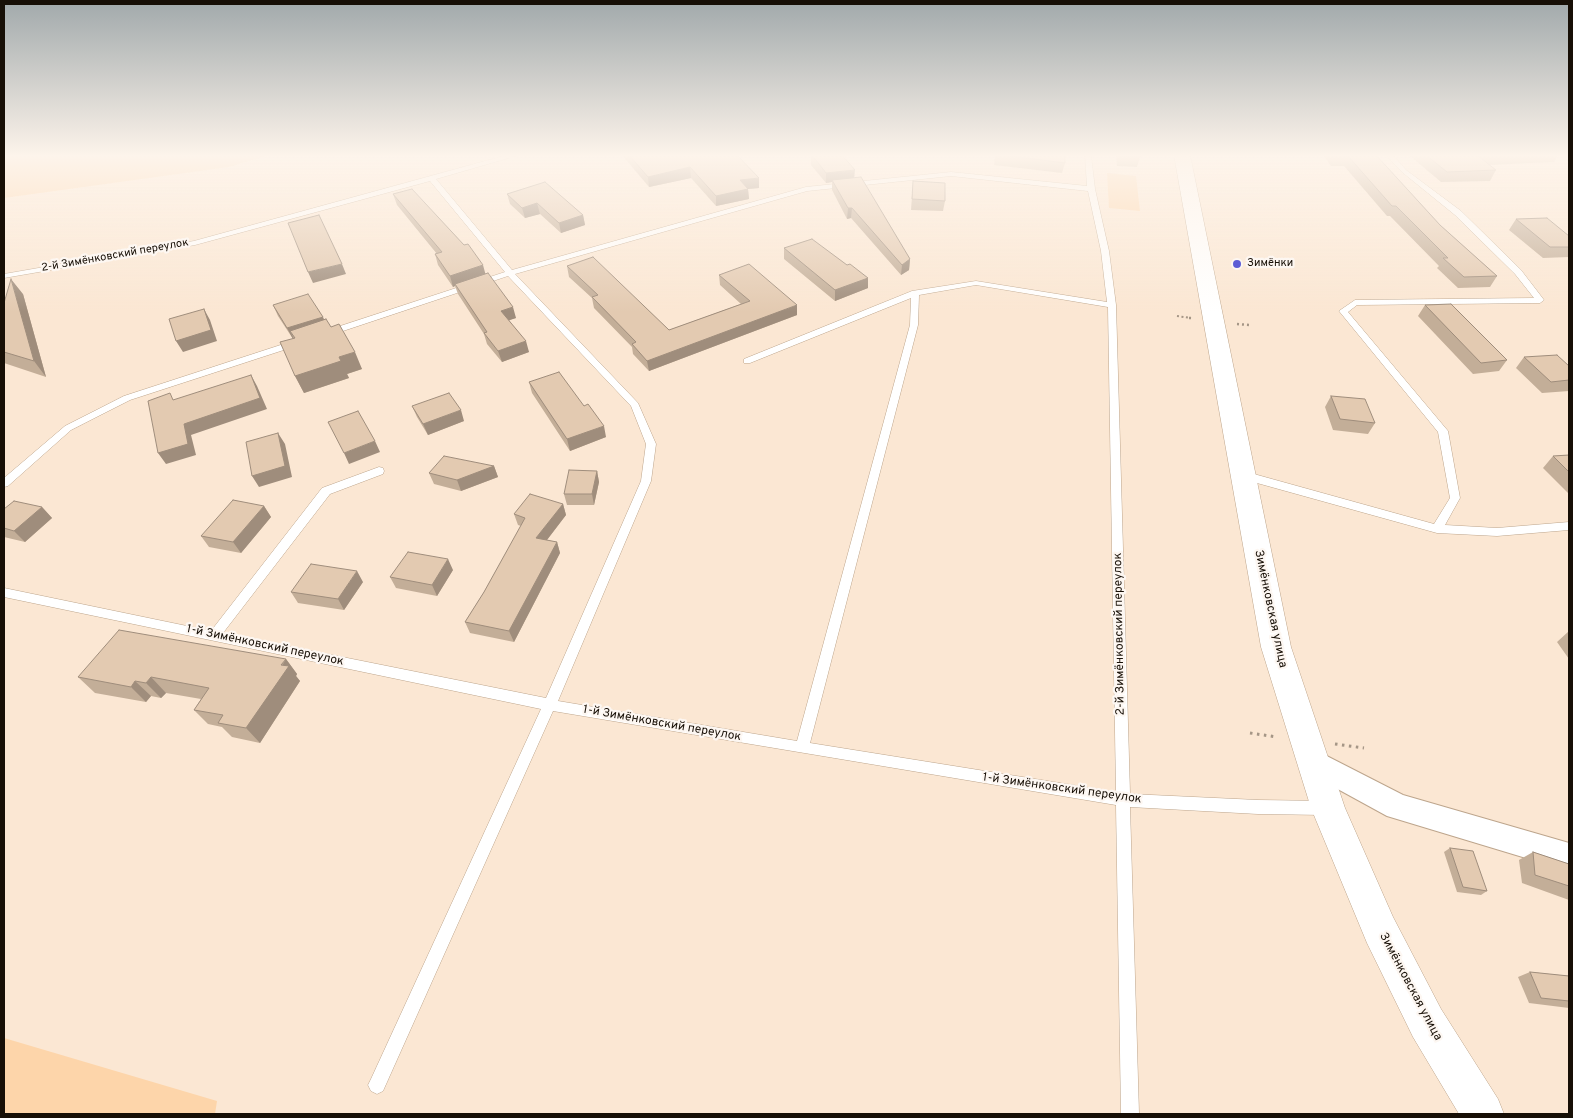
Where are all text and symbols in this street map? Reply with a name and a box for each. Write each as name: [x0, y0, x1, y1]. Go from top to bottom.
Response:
street label: 2-й Зимёнковский переулок: [40, 237, 190, 275]
place label: Зимёнки: [1247, 257, 1293, 271]
marker: Зимёнки: [1231, 258, 1243, 270]
street label: Зимёнковская улица: [1250, 549, 1290, 669]
street label: 2-й Зимёнковский переулок: [1111, 552, 1129, 716]
street label: 1-й Зимёнковский переулок: [185, 622, 345, 670]
street label: 1-й Зимёнковский переулок: [582, 703, 742, 745]
street label: 1-й Зимёнковский переулок: [982, 771, 1142, 807]
street label: Зимёнковская улица: [1375, 931, 1445, 1043]

